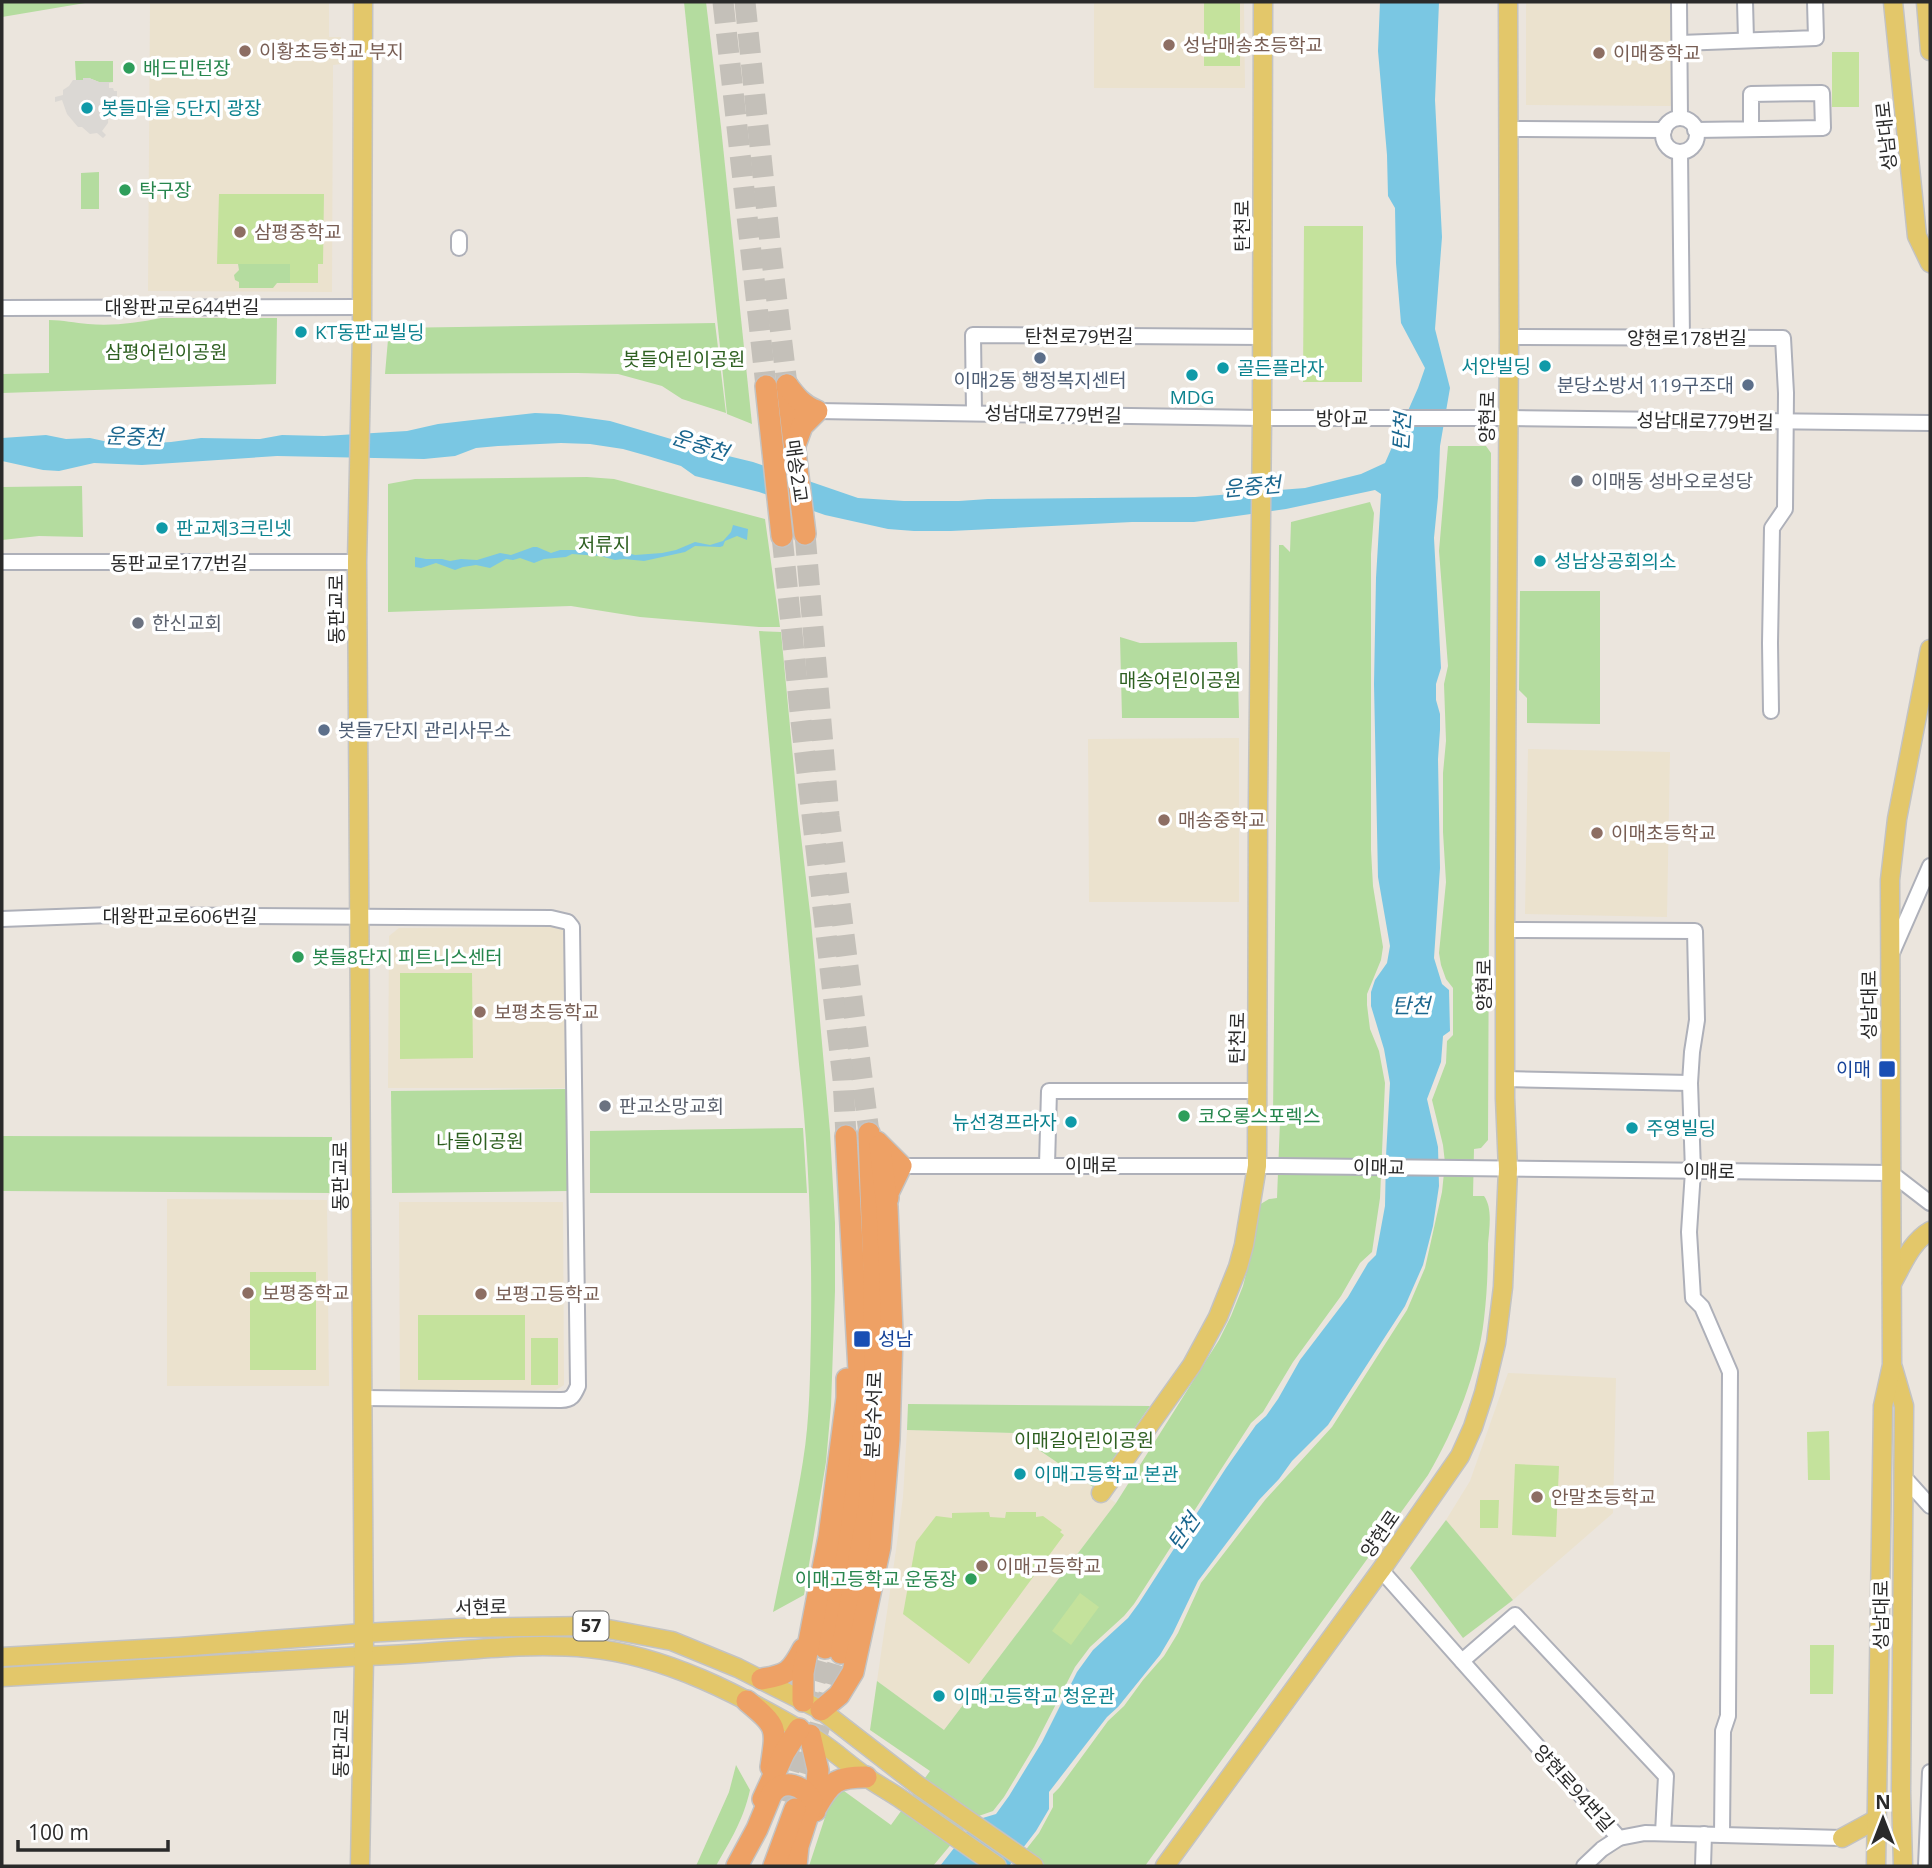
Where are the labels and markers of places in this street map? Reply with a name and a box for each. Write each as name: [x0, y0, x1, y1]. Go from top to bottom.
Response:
place label: 성남매송초등학교: [1183, 32, 1323, 58]
marker: 성남매송초등학교: [1161, 37, 1177, 53]
place label: 이황초등학교 부지: [259, 38, 404, 64]
place label: 이매중학교: [1613, 40, 1700, 66]
marker: 이황초등학교 부지: [237, 43, 253, 59]
marker: 이매중학교: [1591, 45, 1607, 61]
place label: 배드민턴장: [143, 55, 230, 81]
marker: 배드민턴장: [121, 60, 137, 76]
place label: 봇들마을 5단지 광장: [101, 95, 262, 121]
marker: 봇들마을 5단지 광장: [79, 100, 95, 116]
place label: 탁구장: [139, 177, 191, 203]
marker: 탁구장: [117, 182, 133, 198]
place label: 삼평중학교: [254, 219, 341, 245]
marker: 삼평중학교: [232, 224, 248, 240]
place label: KT동판교빌딩: [315, 319, 425, 345]
marker: KT동판교빌딩: [293, 324, 309, 340]
marker: 이매2동 행정복지센터: [1032, 350, 1048, 366]
place label: 서안빌딩: [1461, 353, 1531, 379]
place label: 골든플라자: [1237, 355, 1324, 381]
marker: 서안빌딩: [1537, 358, 1553, 374]
marker: 골든플라자: [1215, 360, 1231, 376]
place label: 이매2동 행정복지센터: [953, 367, 1127, 393]
marker: MDG: [1184, 367, 1200, 383]
place label: 분당소방서 119구조대: [1557, 372, 1734, 398]
marker: 분당소방서 119구조대: [1740, 377, 1756, 393]
place label: MDG: [1170, 384, 1214, 410]
place label: 이매동 성바오로성당: [1591, 468, 1753, 494]
marker: 이매동 성바오로성당: [1569, 473, 1585, 489]
place label: 판교제3크린넷: [176, 515, 292, 541]
marker: 판교제3크린넷: [154, 520, 170, 536]
place label: 성남상공회의소: [1554, 548, 1676, 574]
marker: 성남상공회의소: [1532, 553, 1548, 569]
place label: 한신교회: [152, 610, 222, 636]
marker: 한신교회: [130, 615, 146, 631]
place label: 봇들7단지 관리사무소: [338, 717, 511, 743]
marker: 봇들7단지 관리사무소: [316, 722, 332, 738]
place label: 매송중학교: [1178, 807, 1265, 833]
marker: 매송중학교: [1156, 812, 1172, 828]
place label: 이매초등학교: [1611, 820, 1716, 846]
marker: 이매초등학교: [1589, 825, 1605, 841]
place label: 봇들8단지 피트니스센터: [312, 944, 503, 970]
marker: 봇들8단지 피트니스센터: [290, 949, 306, 965]
place label: 보평초등학교: [494, 999, 599, 1025]
marker: 보평초등학교: [472, 1004, 488, 1020]
place label: 이매: [1836, 1056, 1871, 1082]
marker: 이매: [1877, 1059, 1897, 1079]
place label: 판교소망교회: [619, 1093, 724, 1119]
marker: 판교소망교회: [597, 1098, 613, 1114]
place label: 코오롱스포렉스: [1198, 1103, 1320, 1129]
marker: 코오롱스포렉스: [1176, 1108, 1192, 1124]
place label: 뉴선경프라자: [952, 1109, 1057, 1135]
marker: 뉴선경프라자: [1063, 1114, 1079, 1130]
place label: 주영빌딩: [1646, 1115, 1716, 1141]
marker: 주영빌딩: [1624, 1120, 1640, 1136]
place label: 보평중학교: [262, 1280, 349, 1306]
place label: 보평고등학교: [495, 1281, 600, 1307]
marker: 보평중학교: [240, 1285, 256, 1301]
marker: 보평고등학교: [473, 1286, 489, 1302]
place label: 성남: [878, 1326, 913, 1352]
marker: 성남: [852, 1329, 872, 1349]
place label: 이매고등학교 본관: [1034, 1461, 1179, 1487]
marker: 이매고등학교 본관: [1012, 1466, 1028, 1482]
place label: 안말초등학교: [1551, 1484, 1656, 1510]
marker: 안말초등학교: [1529, 1489, 1545, 1505]
place label: 이매고등학교: [996, 1553, 1101, 1579]
marker: 이매고등학교: [974, 1558, 990, 1574]
place label: 이매고등학교 운동장: [795, 1566, 957, 1592]
marker: 이매고등학교 운동장: [963, 1571, 979, 1587]
place label: 이매고등학교 청운관: [953, 1683, 1115, 1709]
marker: 이매고등학교 청운관: [931, 1688, 947, 1704]

